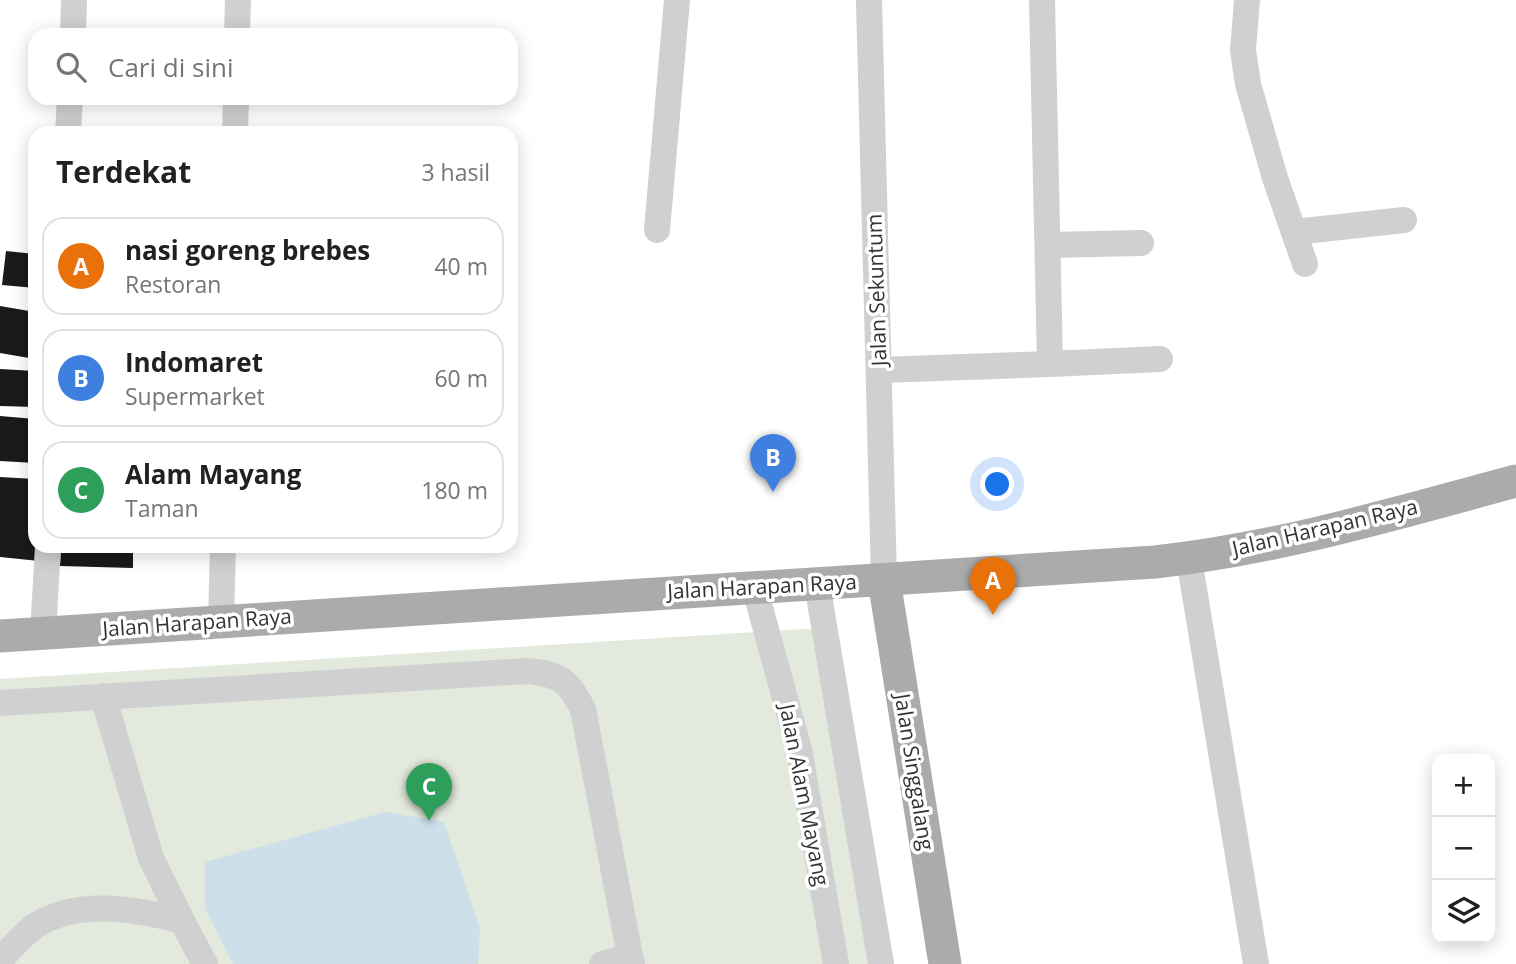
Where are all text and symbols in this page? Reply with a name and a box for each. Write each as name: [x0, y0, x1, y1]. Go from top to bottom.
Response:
search box: [28, 28, 518, 105]
icon: search: [52, 48, 90, 86]
text: Cari di sini: [108, 49, 233, 85]
text: Terdekat: [56, 151, 191, 192]
text: 3 hasil: [421, 156, 490, 188]
street label: Jalan Sekuntum: [859, 213, 893, 369]
text: nasi goreng brebes: [125, 232, 370, 268]
text: A: [73, 250, 89, 282]
text: 40 m: [434, 250, 488, 282]
text: Restoran: [125, 268, 221, 300]
text: Indomaret: [125, 344, 263, 380]
text: B: [73, 362, 89, 394]
text: 60 m: [434, 362, 488, 394]
text: Supermarket: [125, 380, 265, 412]
pin: B: [750, 434, 796, 492]
text: Alam Mayang: [125, 456, 301, 492]
your location: [980, 467, 1014, 501]
text: C: [74, 474, 88, 506]
text: 180 m: [421, 474, 488, 506]
text: Taman: [125, 492, 199, 524]
street label: Jalan Harapan Raya: [1227, 492, 1420, 562]
pin: A: [970, 557, 1016, 615]
street label: Jalan Harapan Raya: [665, 567, 857, 605]
street label: Jalan Harapan Raya: [99, 601, 293, 643]
street label: Jalan Singgalang: [888, 690, 941, 852]
street label: Jalan Alam Mayang: [773, 699, 836, 888]
map controls: [1432, 754, 1495, 943]
button: +: [1432, 754, 1495, 817]
pin: C: [406, 763, 452, 821]
button: −: [1432, 817, 1495, 880]
button: layers: [1432, 880, 1495, 943]

